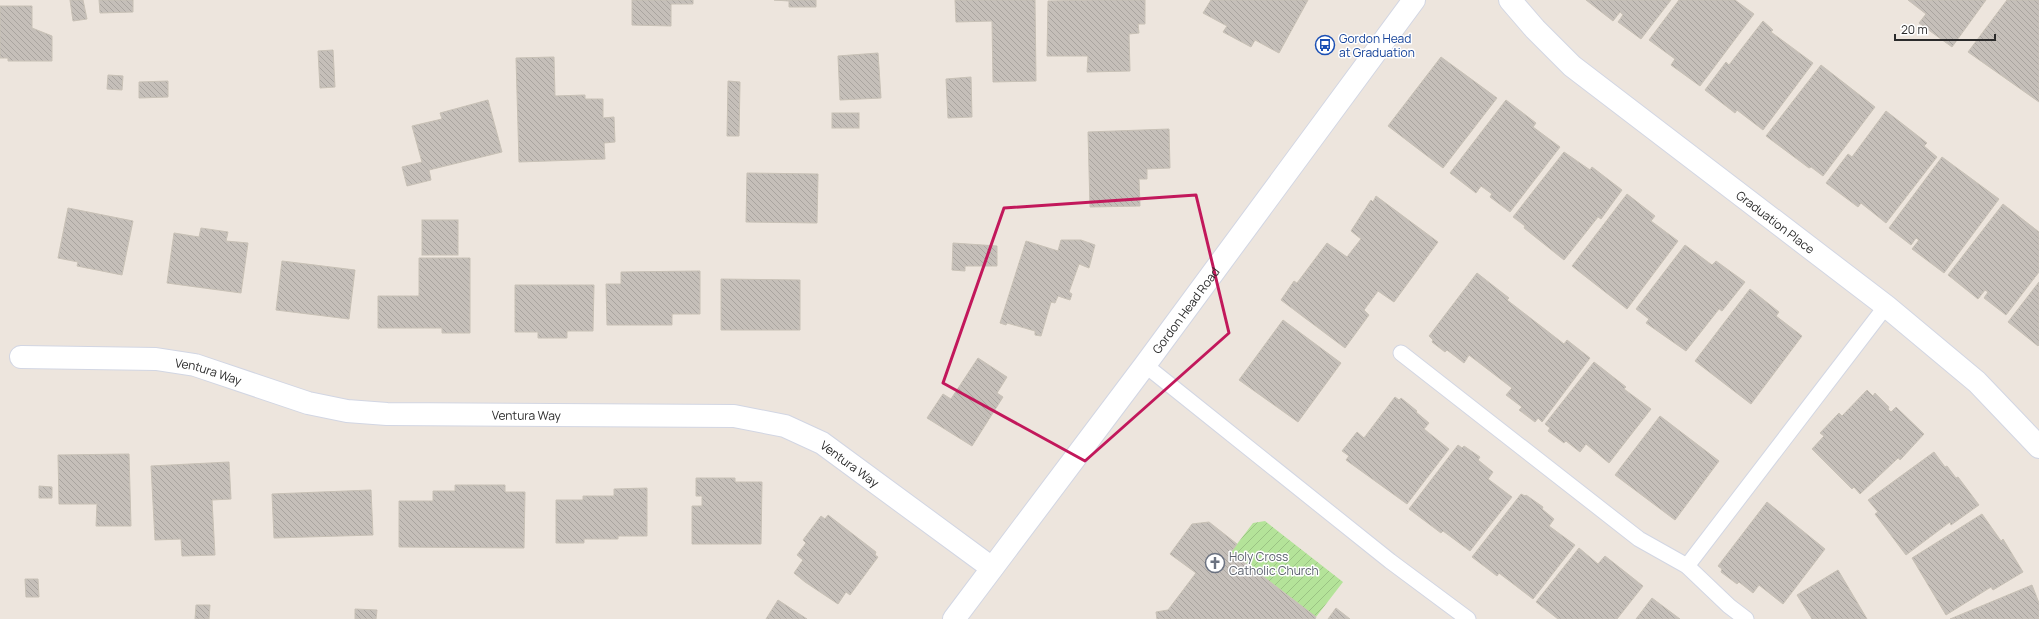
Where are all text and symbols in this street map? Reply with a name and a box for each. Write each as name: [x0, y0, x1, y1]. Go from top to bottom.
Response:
scale bar: [1895, 16, 1995, 42]
text: 20 m: [1901, 21, 1928, 38]
place label: Gordon Head at Graduation: [1339, 30, 1415, 61]
bus stop icon: Gordon Head at Graduation: [1314, 34, 1336, 56]
street label: Graduation Place: [1733, 186, 1818, 257]
street label: Gordon Head Road: [1148, 263, 1223, 357]
street label: Ventura Way: [174, 354, 245, 389]
street label: Ventura Way: [492, 406, 562, 424]
street label: Ventura Way: [817, 436, 883, 491]
place label: Holy Cross Catholic Church: [1229, 548, 1319, 579]
church icon: Holy Cross Catholic Church: [1204, 552, 1226, 574]

